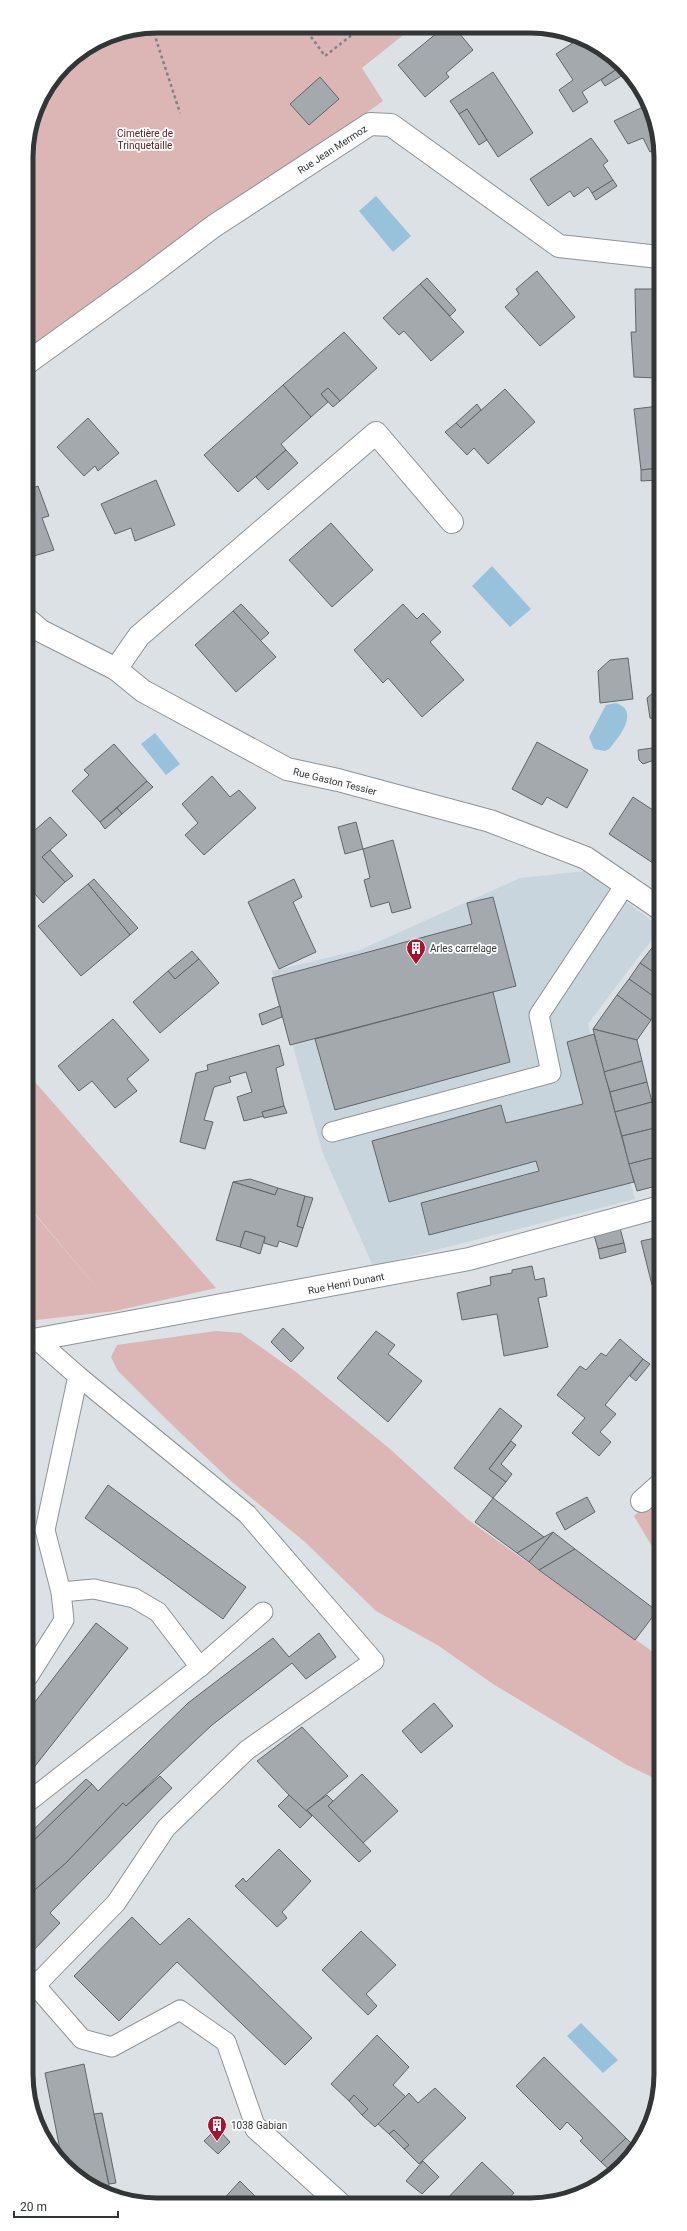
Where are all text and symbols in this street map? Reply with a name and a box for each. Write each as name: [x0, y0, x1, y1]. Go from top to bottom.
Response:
street label: Rue Jean Mermoz: [296, 123, 369, 176]
park label: Cimetière de Trinquetaille: [117, 128, 173, 151]
street label: Rue Gaston Tessier: [292, 766, 378, 797]
building icon: Arles carrelage: [405, 937, 427, 965]
place label: Arles carrelage: [430, 943, 497, 954]
street label: Rue Henri Dunant: [307, 1271, 385, 1296]
building icon: 1038 Gabian: [206, 2114, 228, 2142]
place label: 1038 Gabian: [231, 2120, 287, 2131]
scale bar: [14, 2193, 118, 2219]
text: 20 m: [20, 2200, 47, 2214]

